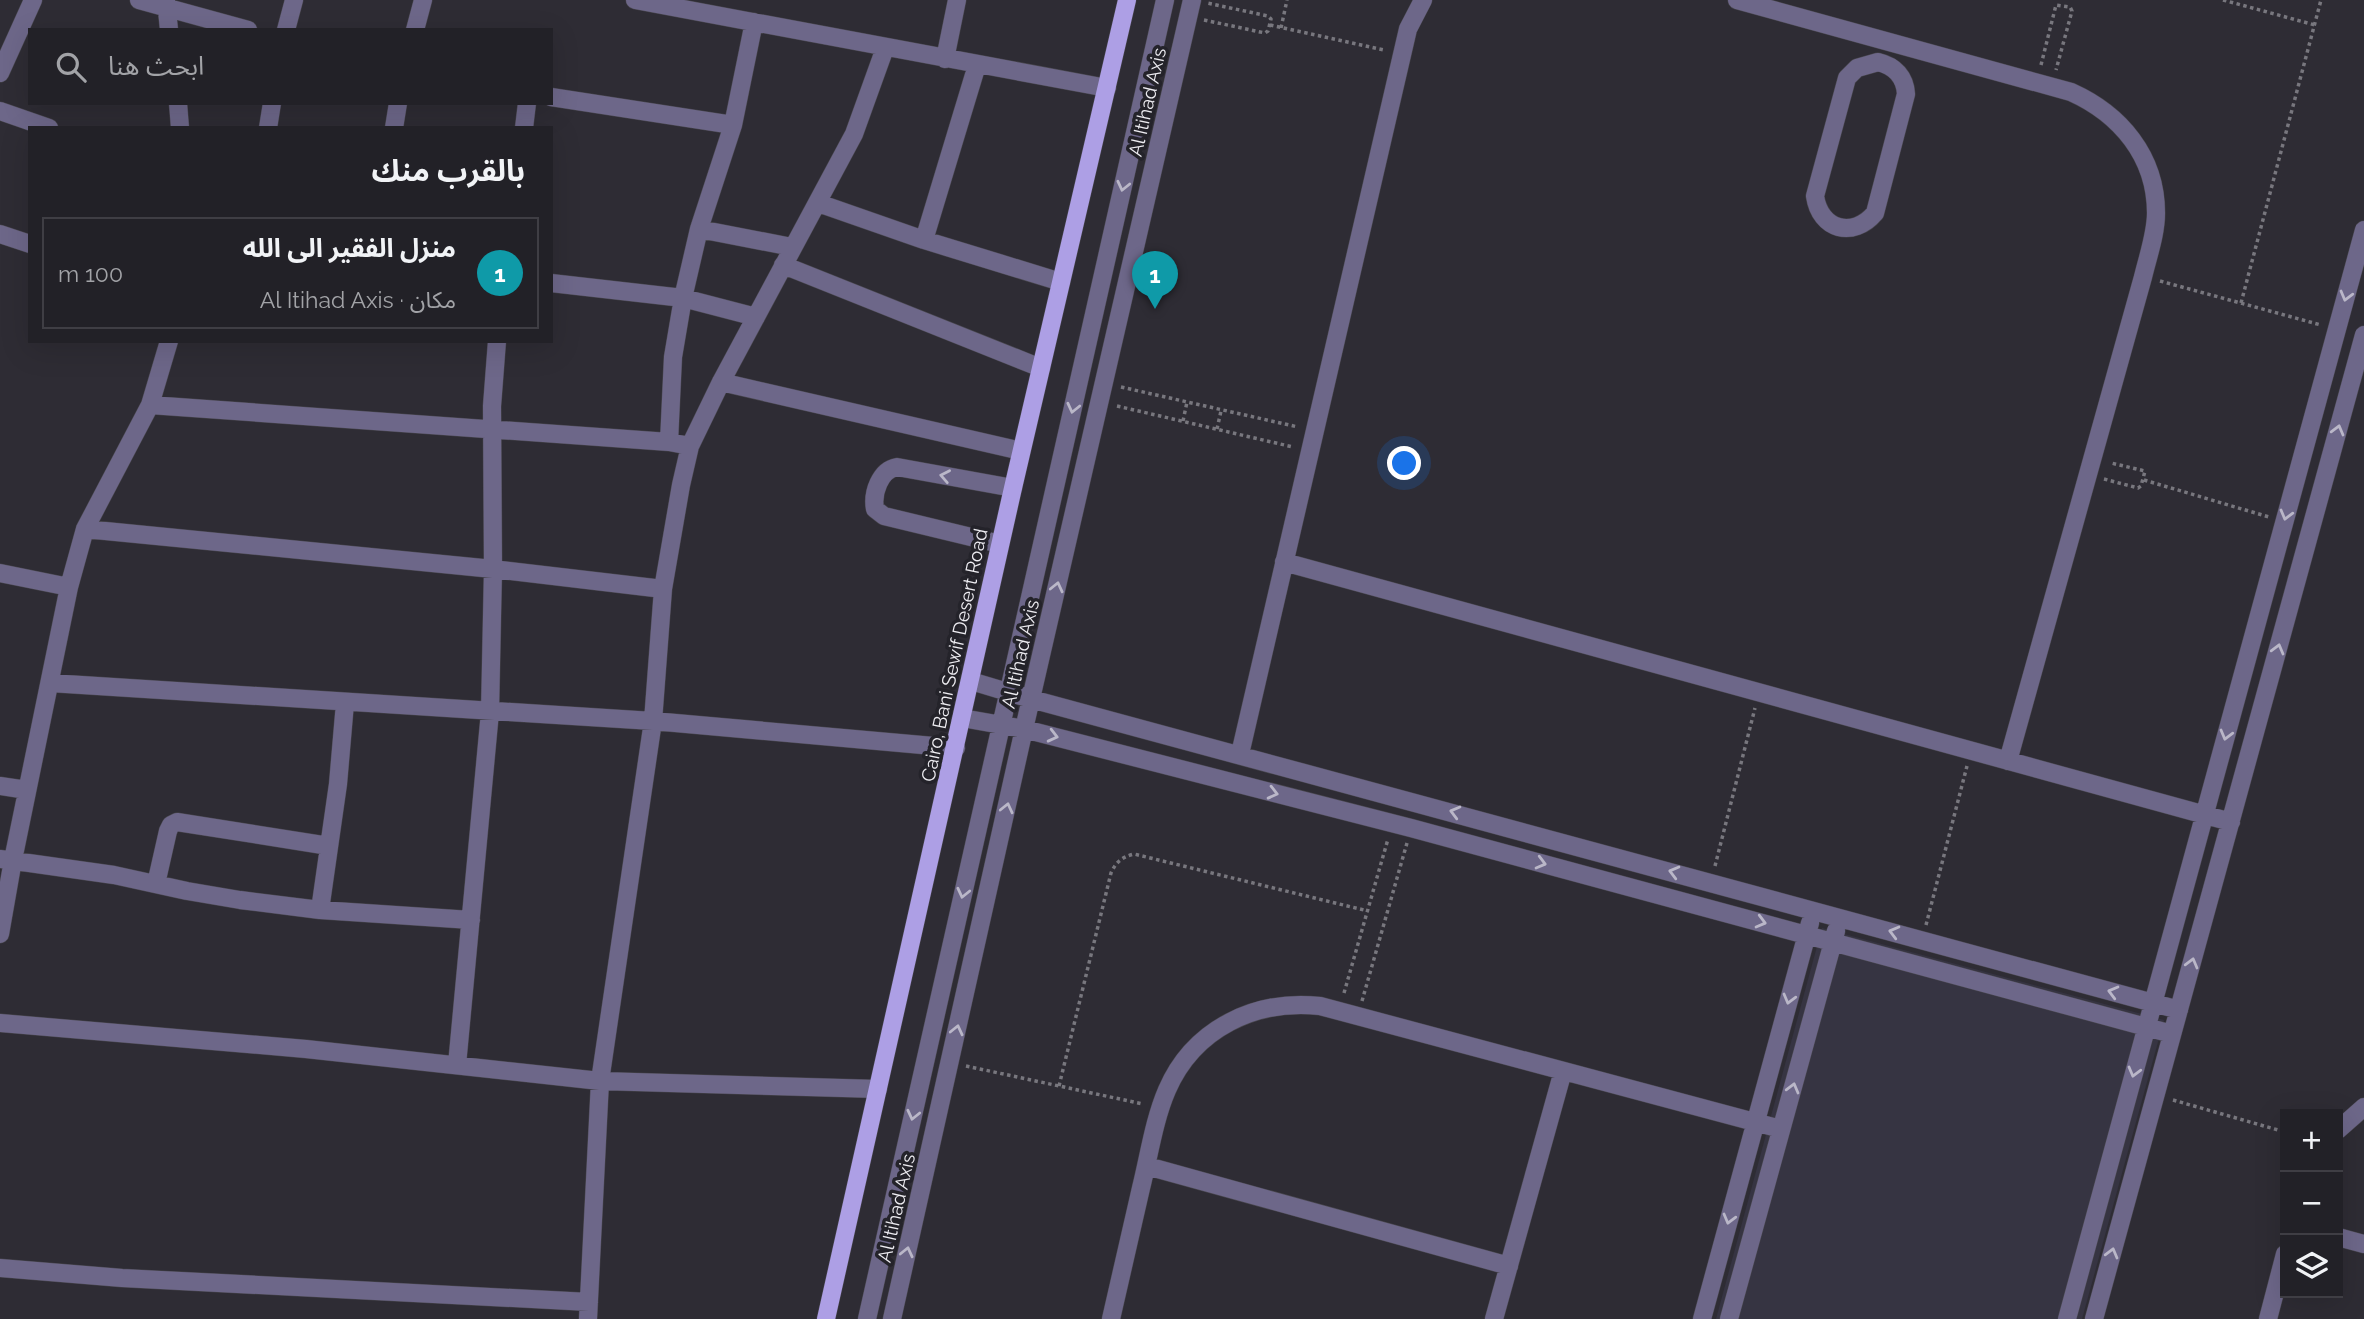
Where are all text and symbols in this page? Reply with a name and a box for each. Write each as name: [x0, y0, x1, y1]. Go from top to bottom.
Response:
search box: [28, 28, 553, 105]
street label: Al Itihad Axis: [1124, 46, 1170, 158]
icon: search: [52, 48, 90, 86]
text: ابحث هنا: [108, 51, 204, 81]
text: بالقرب منك: [372, 153, 525, 188]
one-way arrow: [1117, 180, 1131, 192]
text: منزل الفقير الى الله: [243, 233, 456, 263]
pin: 1: [1132, 251, 1178, 309]
text: 100 m: [58, 260, 123, 287]
text: 1: [494, 260, 506, 287]
text: مكان · Al Itihad Axis: [260, 286, 456, 313]
one-way arrow: [2340, 290, 2354, 302]
one-way arrow: [1066, 402, 1081, 414]
one-way arrow: [2330, 424, 2344, 436]
your location: [1387, 446, 1421, 480]
one-way arrow: [939, 469, 951, 484]
one-way arrow: [2279, 509, 2294, 521]
street label: Cairo, Bani Sewif Desert Road: [916, 526, 992, 784]
one-way arrow: [1049, 581, 1064, 593]
street label: Al Itihad Axis: [997, 598, 1043, 710]
one-way arrow: [2270, 643, 2284, 655]
one-way arrow: [1047, 728, 1059, 742]
one-way arrow: [2219, 728, 2234, 740]
one-way arrow: [1267, 785, 1279, 799]
one-way arrow: [998, 802, 1013, 814]
one-way arrow: [1449, 806, 1461, 820]
one-way arrow: [1535, 855, 1547, 869]
one-way arrow: [1669, 866, 1681, 880]
one-way arrow: [956, 887, 971, 899]
one-way arrow: [1754, 914, 1766, 928]
one-way arrow: [1888, 926, 1900, 940]
one-way arrow: [2184, 957, 2198, 969]
one-way arrow: [2108, 985, 2120, 1000]
one-way arrow: [1783, 993, 1797, 1005]
one-way arrow: [949, 1024, 963, 1036]
one-way arrow: [2128, 1066, 2142, 1078]
one-way arrow: [1784, 1082, 1799, 1094]
one-way arrow: [907, 1109, 921, 1121]
map controls: [2280, 1109, 2343, 1298]
button: +: [2280, 1109, 2343, 1172]
street label: Al Itihad Axis: [873, 1152, 919, 1264]
button: −: [2280, 1172, 2343, 1235]
one-way arrow: [1723, 1213, 1738, 1225]
button: layers: [2280, 1235, 2343, 1298]
one-way arrow: [899, 1246, 914, 1258]
one-way arrow: [2104, 1247, 2119, 1259]

